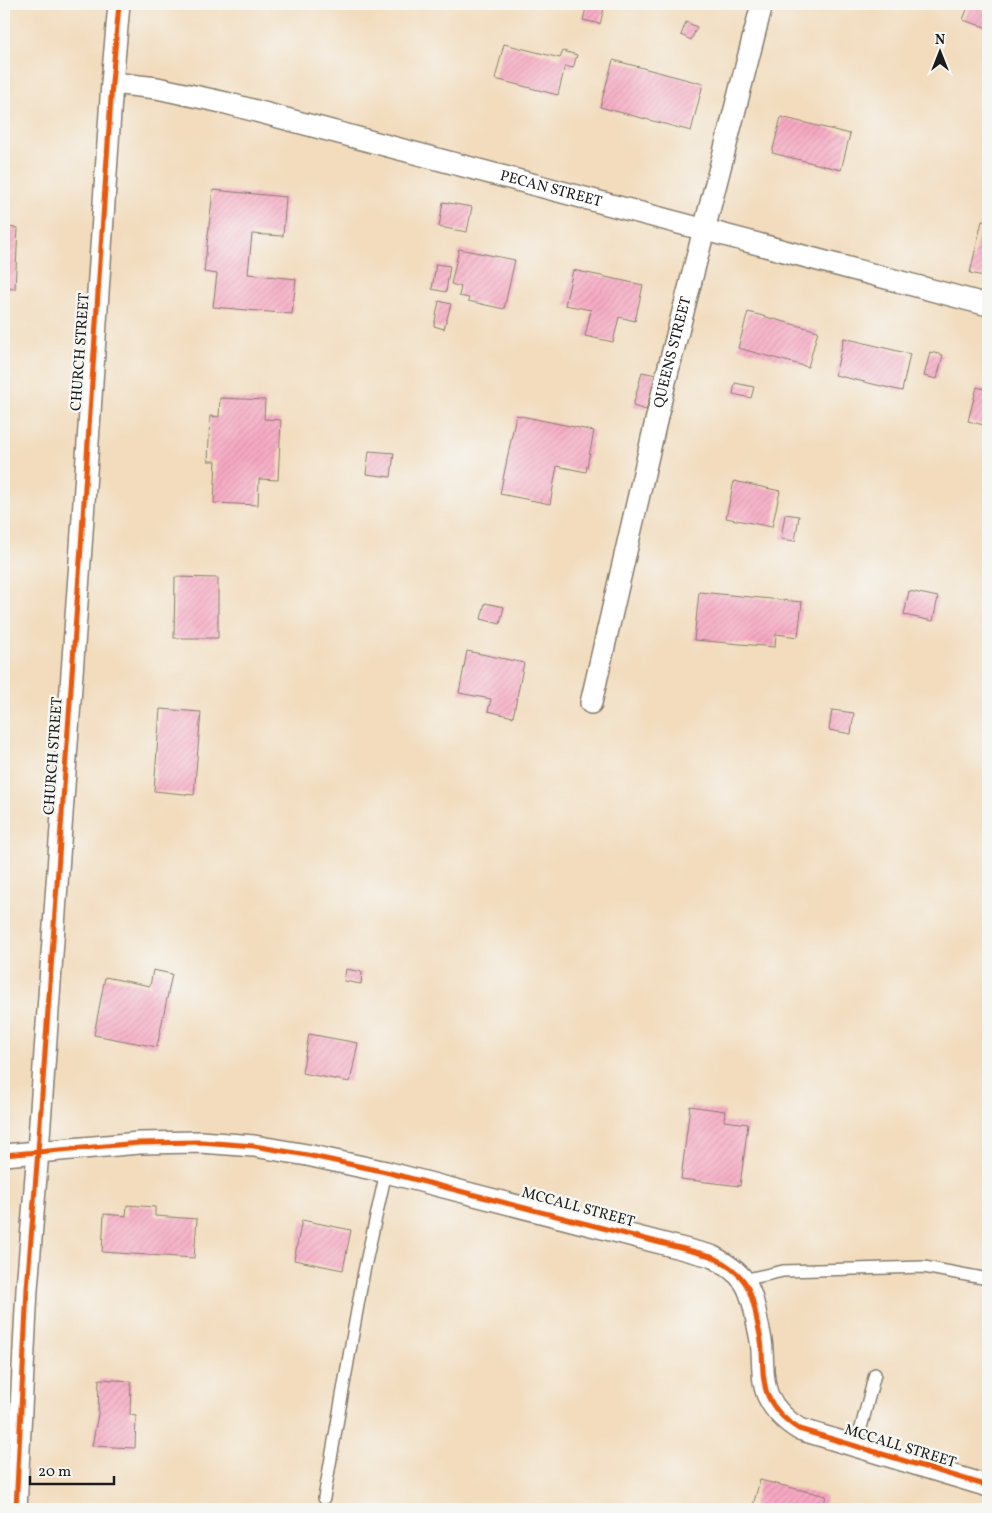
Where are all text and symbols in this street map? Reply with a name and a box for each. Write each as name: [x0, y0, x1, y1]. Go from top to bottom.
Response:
north arrow: [914, 28, 964, 78]
text: N: [935, 31, 945, 50]
street label: PECAN STREET: [498, 166, 604, 213]
street label: CHURCH STREET: [66, 292, 96, 412]
street label: QUEENS STREET: [649, 294, 697, 410]
street label: CHURCH STREET: [39, 696, 69, 816]
street label: MCCALL STREET: [519, 1183, 637, 1233]
street label: MCCALL STREET: [841, 1420, 959, 1474]
scale bar: [30, 1453, 114, 1485]
text: 20 m: [38, 1462, 71, 1483]

